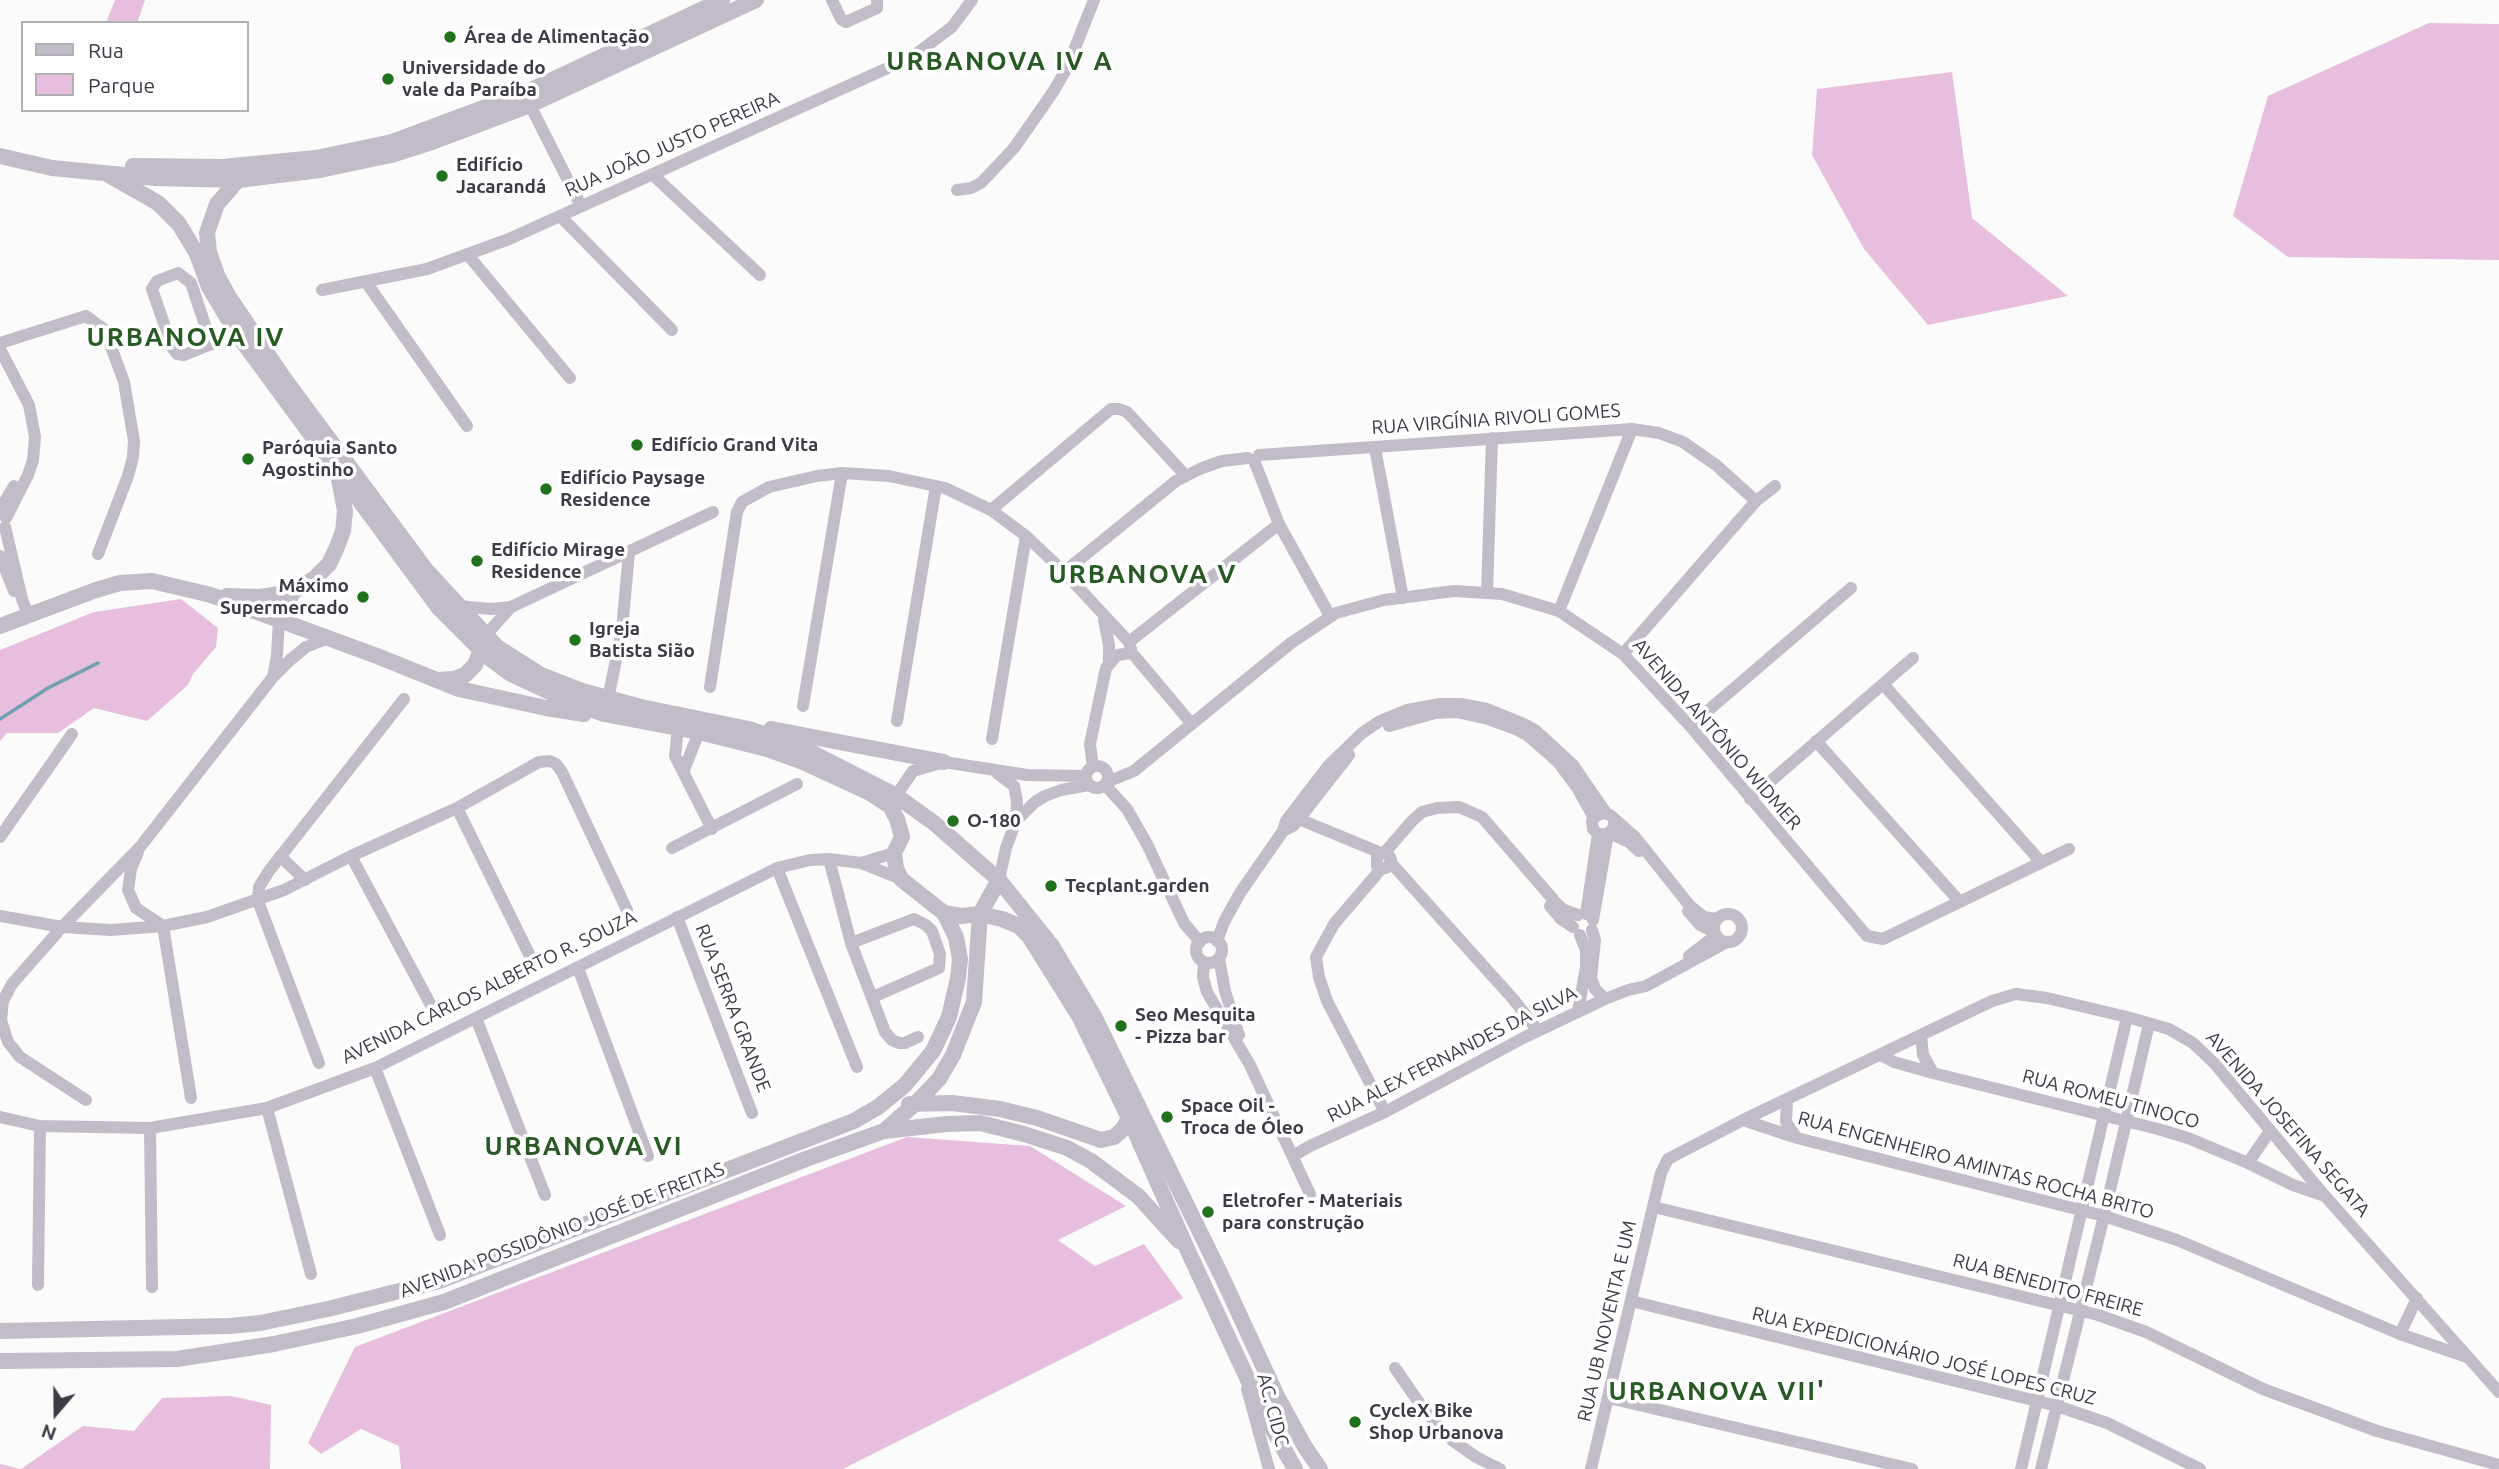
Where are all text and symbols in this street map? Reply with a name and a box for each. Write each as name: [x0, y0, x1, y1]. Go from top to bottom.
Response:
legend: [21, 21, 248, 112]
place label: Área de Alimentação: [464, 26, 649, 48]
marker: Área de Alimentação: [442, 29, 458, 45]
text: Rua: [88, 38, 124, 62]
district label: URBANOVA IV A: [888, 45, 1112, 77]
place label: Universidade do vale da Paraíba: [402, 57, 546, 101]
marker: Universidade do vale da Paraíba: [380, 71, 396, 87]
text: Parque: [88, 73, 155, 97]
street label: RUA JOÃO JUSTO PEREIRA: [561, 86, 783, 202]
place label: Edifício Jacarandá: [456, 154, 546, 198]
marker: Edifício Jacarandá: [434, 168, 450, 184]
district label: URBANOVA IV: [88, 321, 284, 353]
street label: RUA VIRGÍNIA RIVOLI GOMES: [1371, 399, 1621, 439]
place label: Edifício Grand Vita: [651, 434, 818, 456]
place label: Paróquia Santo Agostinho: [262, 437, 397, 481]
marker: Edifício Grand Vita: [629, 437, 645, 453]
marker: Paróquia Santo Agostinho: [240, 451, 256, 467]
place label: Edifício Paysage Residence: [560, 467, 705, 511]
marker: Edifício Paysage Residence: [538, 481, 554, 497]
place label: Edifício Mirage Residence: [491, 539, 625, 583]
marker: Edifício Mirage Residence: [469, 553, 485, 569]
district label: URBANOVA V: [1050, 558, 1236, 590]
place label: Máximo Supermercado: [220, 575, 349, 619]
marker: Máximo Supermercado: [355, 589, 371, 605]
place label: Igreja Batista Sião: [589, 618, 695, 662]
marker: Igreja Batista Sião: [567, 632, 583, 648]
street label: AVENIDA ANTÔNIO WIDMER: [1628, 634, 1806, 834]
place label: O-180: [967, 810, 1021, 832]
marker: O-180: [945, 813, 961, 829]
place label: Tecplant.garden: [1065, 875, 1209, 897]
marker: Tecplant.garden: [1043, 878, 1059, 894]
street label: AVENIDA CARLOS ALBERTO R. SOUZA: [338, 906, 640, 1068]
street label: RUA SERRA GRANDE: [690, 921, 776, 1095]
street label: RUA ALEX FERNANDES DA SILVA: [1324, 981, 1580, 1127]
place label: Seo Mesquita - Pizza bar: [1135, 1004, 1255, 1048]
marker: Seo Mesquita - Pizza bar: [1113, 1018, 1129, 1034]
street label: AVENIDA JOSEFINA SEGATA: [2201, 1027, 2375, 1221]
street label: RUA ROMEU TINOCO: [2020, 1064, 2202, 1134]
place label: Space Oil - Troca de Óleo: [1181, 1095, 1304, 1139]
street label: RUA ENGENHEIRO AMINTAS ROCHA BRITO: [1795, 1106, 2157, 1224]
marker: Space Oil - Troca de Óleo: [1159, 1109, 1175, 1125]
district label: URBANOVA VI: [486, 1130, 682, 1162]
street label: AVENIDA POSSIDÔNIO JOSÉ DE FREITAS: [396, 1157, 728, 1303]
place label: Eletrofer - Materiais para construção: [1222, 1190, 1403, 1234]
marker: Eletrofer - Materiais para construção: [1200, 1204, 1216, 1220]
street label: RUA UB NOVENTA E UM: [1573, 1218, 1641, 1424]
street label: RUA BENEDITO FREIRE: [1950, 1249, 2146, 1321]
street label: RUA EXPEDICIONÁRIO JOSÉ LOPES CRUZ: [1750, 1302, 2098, 1410]
street label: AC. CIDC: [1252, 1371, 1294, 1449]
district label: URBANOVA VII': [1610, 1375, 1824, 1407]
north arrow: [21, 1378, 91, 1448]
place label: CycleX Bike Shop Urbanova: [1369, 1400, 1504, 1444]
marker: CycleX Bike Shop Urbanova: [1347, 1414, 1363, 1430]
text: N: [38, 1420, 59, 1445]

